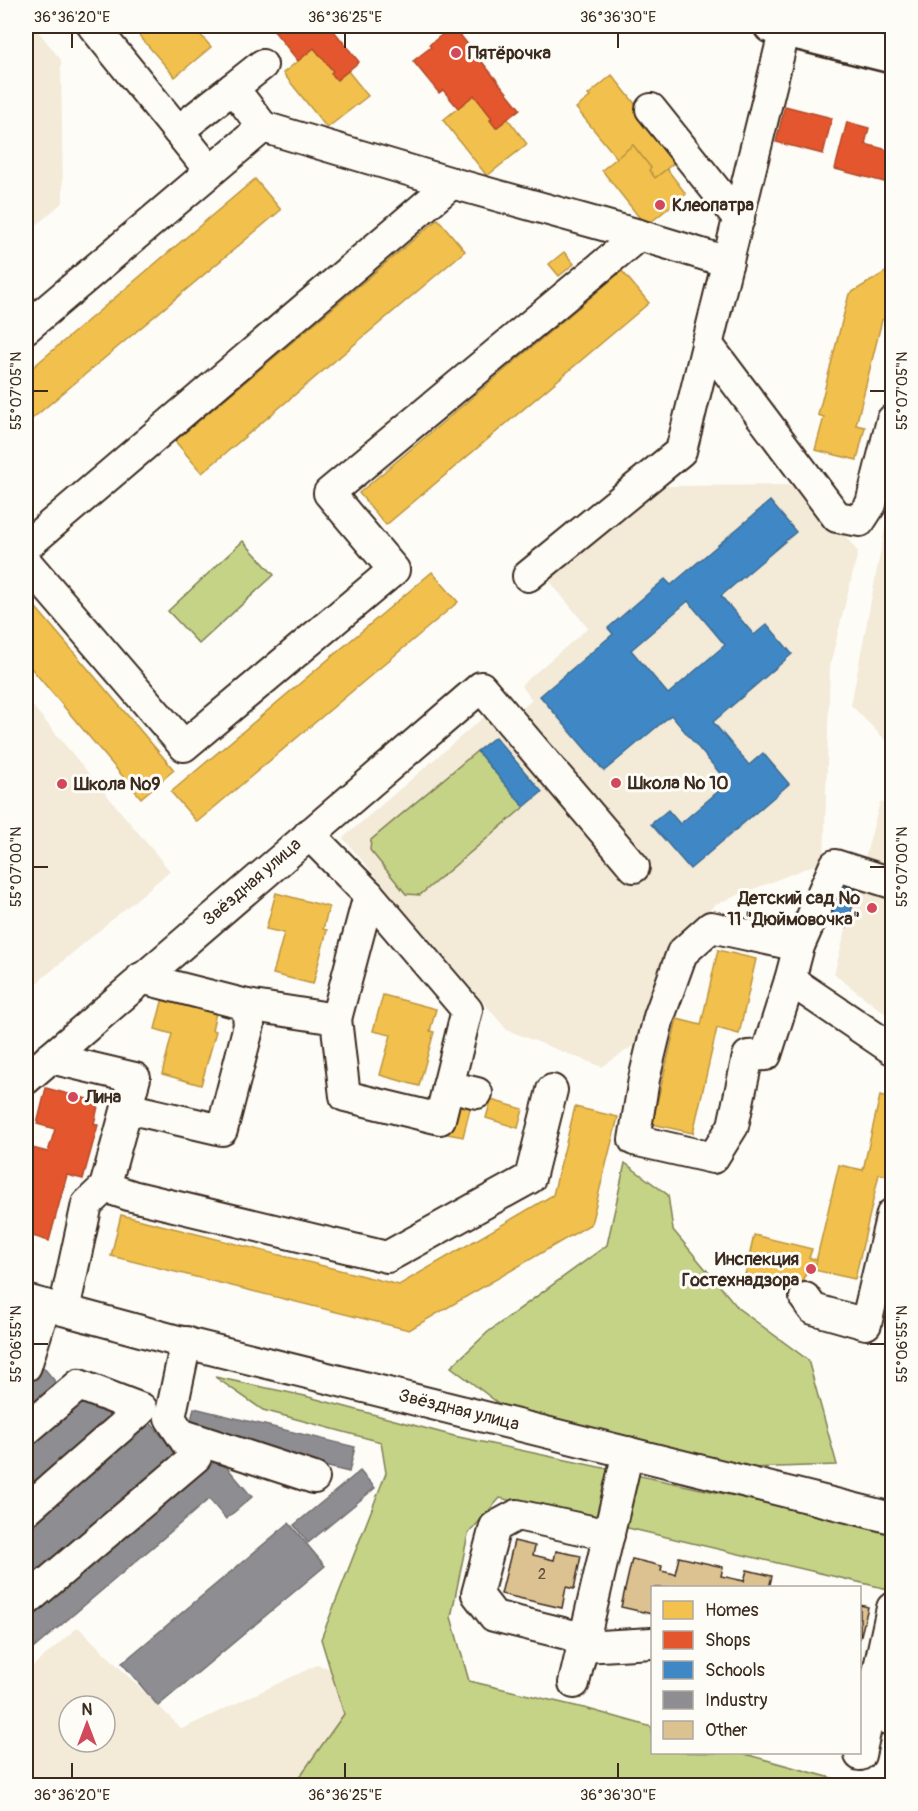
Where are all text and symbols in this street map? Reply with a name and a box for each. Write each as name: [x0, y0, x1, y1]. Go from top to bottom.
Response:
text: 36°36'20"E: [34, 8, 110, 27]
text: 36°36'25"E: [308, 8, 382, 27]
text: 36°36'30"E: [580, 8, 656, 27]
place label: Пятёрочка: [468, 42, 552, 65]
marker: Пятёрочка: [449, 46, 463, 60]
place label: Клеопатра: [672, 194, 754, 217]
marker: Клеопатра: [653, 198, 667, 212]
text: 55°07'05"N: [7, 352, 26, 430]
text: 55°07'05"N: [893, 352, 912, 430]
place label: Школа № 10: [627, 772, 729, 795]
place label: Школа №9: [73, 773, 161, 796]
marker: Школа № 10: [609, 776, 623, 790]
marker: Школа №9: [55, 777, 69, 791]
text: 55°07'00"N: [7, 827, 26, 907]
text: 55°07'00"N: [893, 827, 912, 907]
street label: Звёздная улица: [198, 833, 306, 931]
place label: Детский сад № 11 "Дюймовочка": [727, 887, 860, 931]
marker: Детский сад № 11 "Дюймовочка": [865, 901, 879, 915]
place label: Лина: [84, 1086, 122, 1109]
marker: Лина: [66, 1090, 80, 1104]
place label: Инспекция Гостехнадзора: [682, 1248, 800, 1292]
marker: Инспекция Гостехнадзора: [804, 1262, 818, 1276]
text: 55°06'55"N: [7, 1305, 26, 1383]
text: 55°06'55"N: [893, 1305, 912, 1383]
street label: Звёздная улица: [396, 1384, 522, 1436]
house number: 2: [538, 1565, 546, 1584]
legend: [651, 1586, 861, 1754]
text: Homes: [705, 1599, 758, 1622]
text: Shops: [705, 1629, 750, 1652]
text: Schools: [705, 1659, 765, 1682]
text: Industry: [705, 1689, 768, 1712]
north arrow: [57, 1694, 117, 1754]
text: N: [82, 1700, 93, 1720]
text: Other: [705, 1719, 748, 1742]
text: 36°36'20"E: [34, 1786, 110, 1805]
text: 36°36'25"E: [308, 1786, 382, 1805]
text: 36°36'30"E: [580, 1786, 656, 1805]

